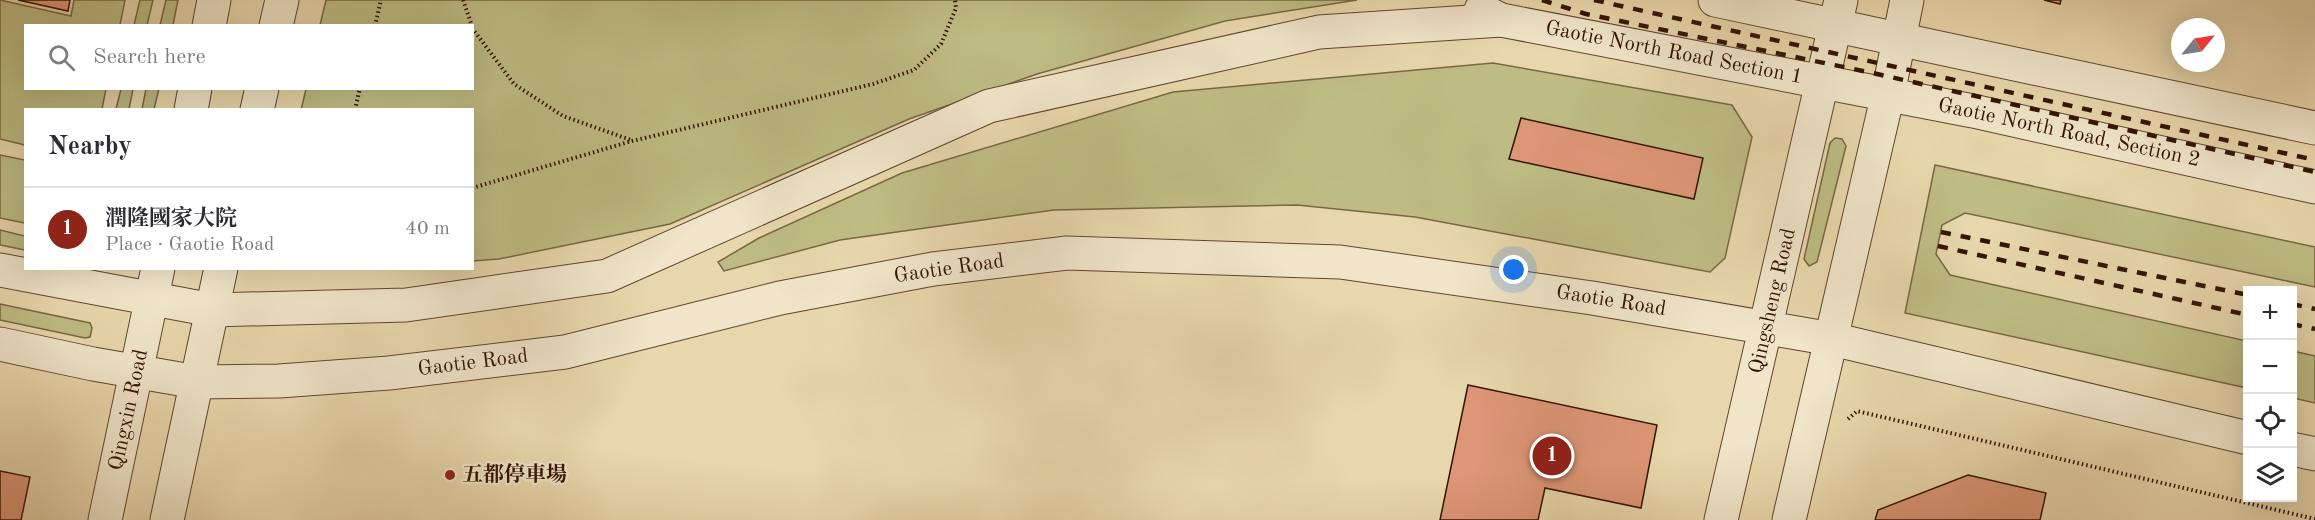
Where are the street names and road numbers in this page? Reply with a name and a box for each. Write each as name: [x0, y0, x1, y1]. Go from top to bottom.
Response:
street label: Gaotie North Road Section 1: [1544, 18, 1804, 88]
street label: Gaotie North Road, Section 2: [1936, 95, 2202, 171]
street label: Qingsheng Road: [1746, 226, 1800, 376]
street label: Gaotie Road: [892, 251, 1006, 287]
street label: Gaotie Road: [1554, 282, 1668, 320]
street label: Gaotie Road: [417, 346, 530, 380]
street label: Qingxin Road: [106, 347, 152, 473]

